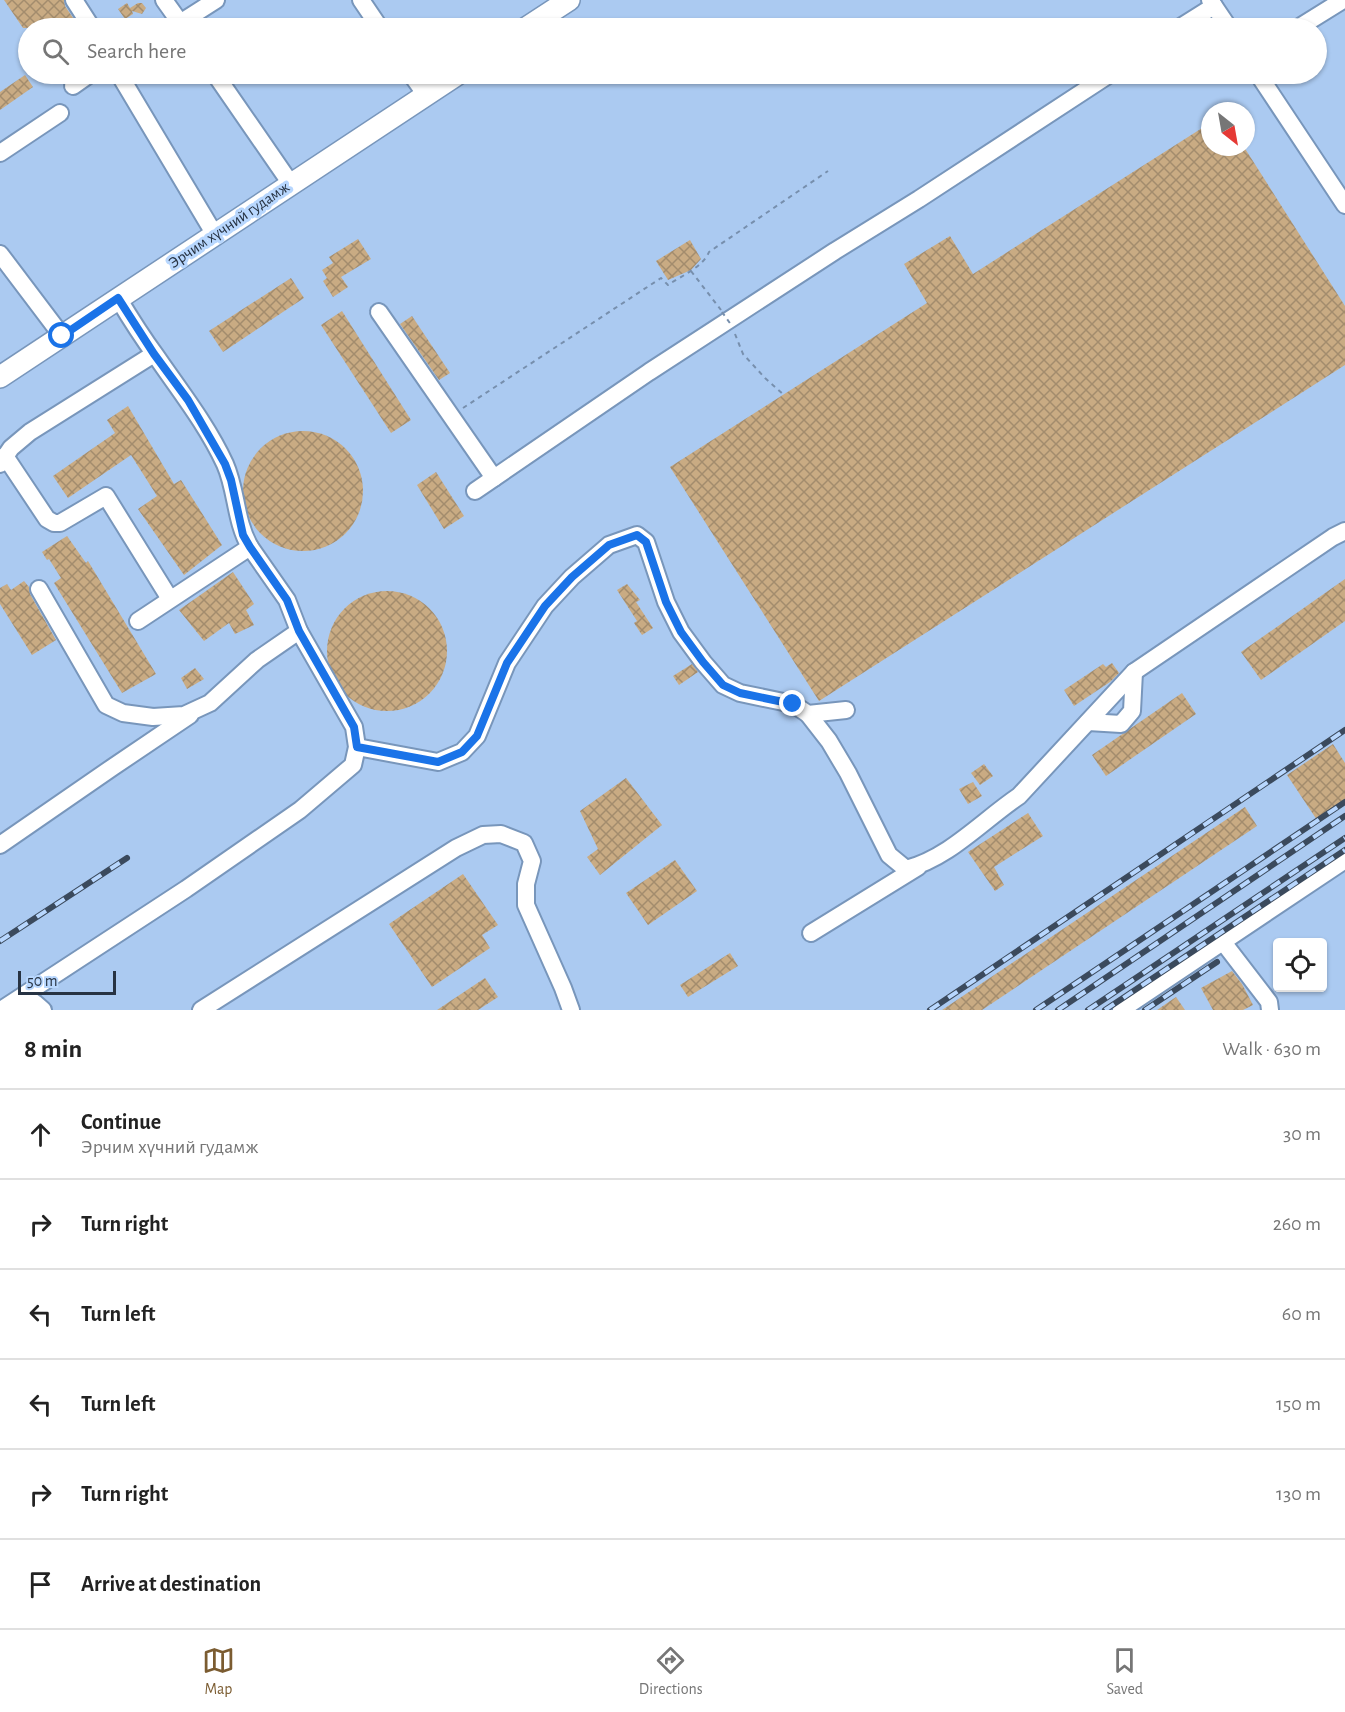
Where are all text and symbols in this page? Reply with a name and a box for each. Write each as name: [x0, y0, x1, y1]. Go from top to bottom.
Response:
search box: [18, 18, 1327, 84]
icon: search: [39, 35, 72, 68]
text: Search here: [87, 40, 186, 62]
north arrow: [1201, 102, 1255, 156]
street label: Эрчим хүчний гудамж: [166, 178, 293, 272]
route start: [48, 322, 74, 348]
route end: [779, 690, 805, 716]
map controls: [1273, 938, 1327, 992]
button: locate: [1273, 938, 1327, 992]
scale bar: [18, 968, 116, 995]
text: 50 m: [27, 973, 58, 989]
text: 8 min: [24, 1036, 82, 1062]
text: Walk · 630 m: [1222, 1039, 1321, 1059]
text: Continue: [81, 1111, 161, 1133]
icon: ahead: [24, 1118, 57, 1151]
text: 30 m: [1283, 1124, 1321, 1144]
text: Эрчим хүчний гудамж: [81, 1137, 258, 1157]
icon: right: [24, 1208, 57, 1241]
text: Turn right: [81, 1213, 168, 1235]
text: 260 m: [1273, 1214, 1321, 1234]
icon: left: [24, 1298, 57, 1331]
text: Turn left: [81, 1303, 155, 1325]
text: 60 m: [1282, 1304, 1321, 1324]
icon: left: [24, 1388, 57, 1421]
text: Turn left: [81, 1393, 155, 1415]
text: 150 m: [1276, 1394, 1321, 1414]
icon: right: [24, 1478, 57, 1511]
text: Turn right: [81, 1483, 168, 1505]
text: 130 m: [1276, 1484, 1321, 1504]
icon: arrive: [24, 1568, 57, 1601]
text: Arrive at destination: [81, 1573, 261, 1595]
tab: Map: [202, 1644, 235, 1699]
tab: Directions: [639, 1644, 703, 1699]
tab: Saved: [1106, 1644, 1143, 1699]

